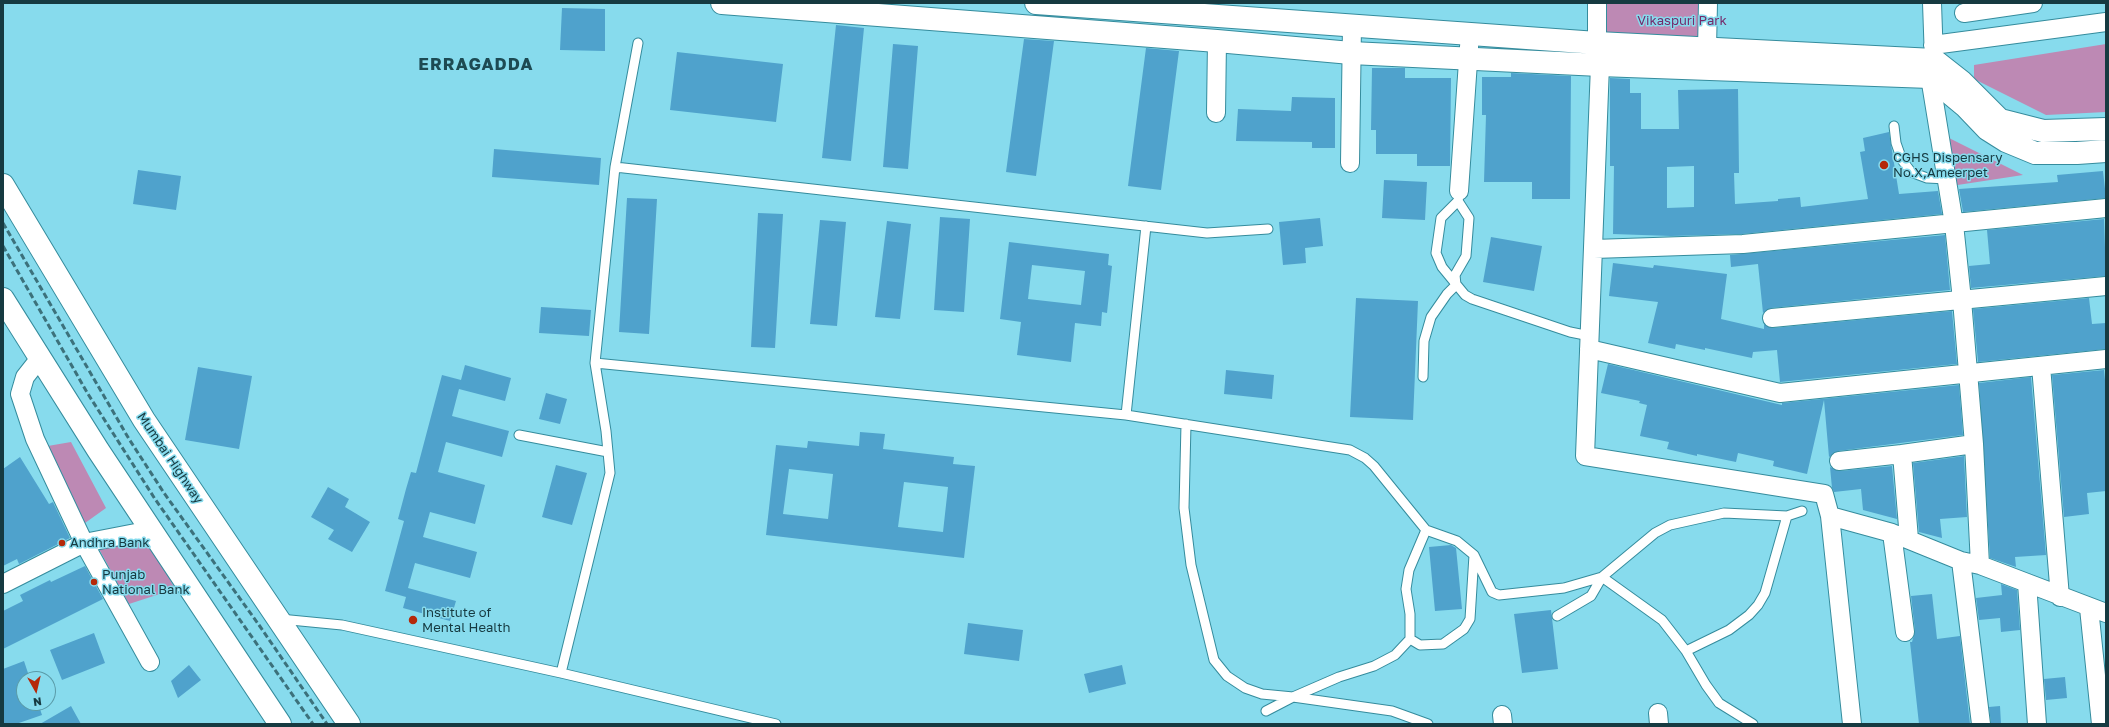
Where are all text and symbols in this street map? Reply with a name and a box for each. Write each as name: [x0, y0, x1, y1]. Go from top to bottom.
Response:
park label: Vikaspuri Park: [1637, 13, 1727, 29]
district label: ERRAGADDA: [418, 55, 534, 75]
place label: CGHS Dispensary No.X,Ameerpet: [1893, 150, 2002, 181]
marker: CGHS Dispensary No.X,Ameerpet: [1878, 159, 1890, 171]
street label: Mumbai Highway: [134, 409, 206, 507]
place label: Andhra Bank: [70, 535, 150, 551]
marker: Andhra Bank: [57, 538, 67, 548]
place label: Punjab National Bank: [102, 567, 190, 598]
marker: Punjab National Bank: [89, 577, 99, 587]
place label: Institute of Mental Health: [422, 605, 510, 636]
marker: Institute of Mental Health: [407, 614, 419, 626]
north arrow: [16, 671, 56, 711]
text: N: [33, 695, 43, 709]

